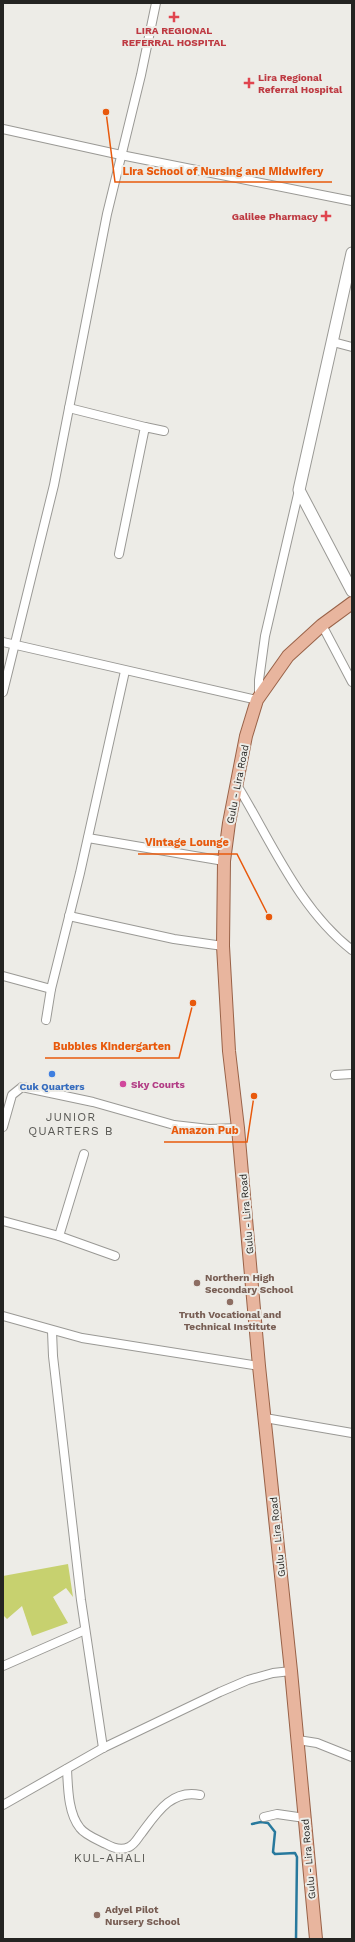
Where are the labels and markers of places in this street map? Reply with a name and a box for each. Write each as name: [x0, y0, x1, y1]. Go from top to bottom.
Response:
marker: LIRA REGIONAL REFERRAL HOSPITAL: [168, 11, 180, 23]
place label: LIRA REGIONAL REFERRAL HOSPITAL: [122, 25, 226, 48]
place label: Lira Regional Referral Hospital: [258, 72, 343, 95]
marker: Lira Regional Referral Hospital: [243, 77, 255, 89]
callout: Lira School of Nursing and Midwifery: [115, 159, 332, 182]
place label: Galilee Pharmacy: [232, 211, 318, 222]
marker: Galilee Pharmacy: [321, 211, 331, 221]
callout: Vintage Lounge: [138, 831, 237, 854]
callout: Bubbles Kindergarten: [45, 1035, 179, 1058]
marker: Cuk Quarters: [47, 1069, 57, 1079]
marker: Sky Courts: [118, 1079, 128, 1089]
place label: Sky Courts: [131, 1079, 185, 1090]
place label: Cuk Quarters: [19, 1081, 85, 1092]
callout: Amazon Pub: [164, 1119, 247, 1142]
place label: Northern High Secondary School: [205, 1272, 294, 1295]
marker: Northern High Secondary School: [192, 1278, 202, 1288]
marker: Truth Vocational and Technical Institute: [225, 1297, 235, 1307]
place label: Truth Vocational and Technical Institute: [179, 1309, 281, 1332]
place label: Adyel Pilot Nursery School: [105, 1904, 181, 1927]
marker: Adyel Pilot Nursery School: [92, 1910, 102, 1920]

